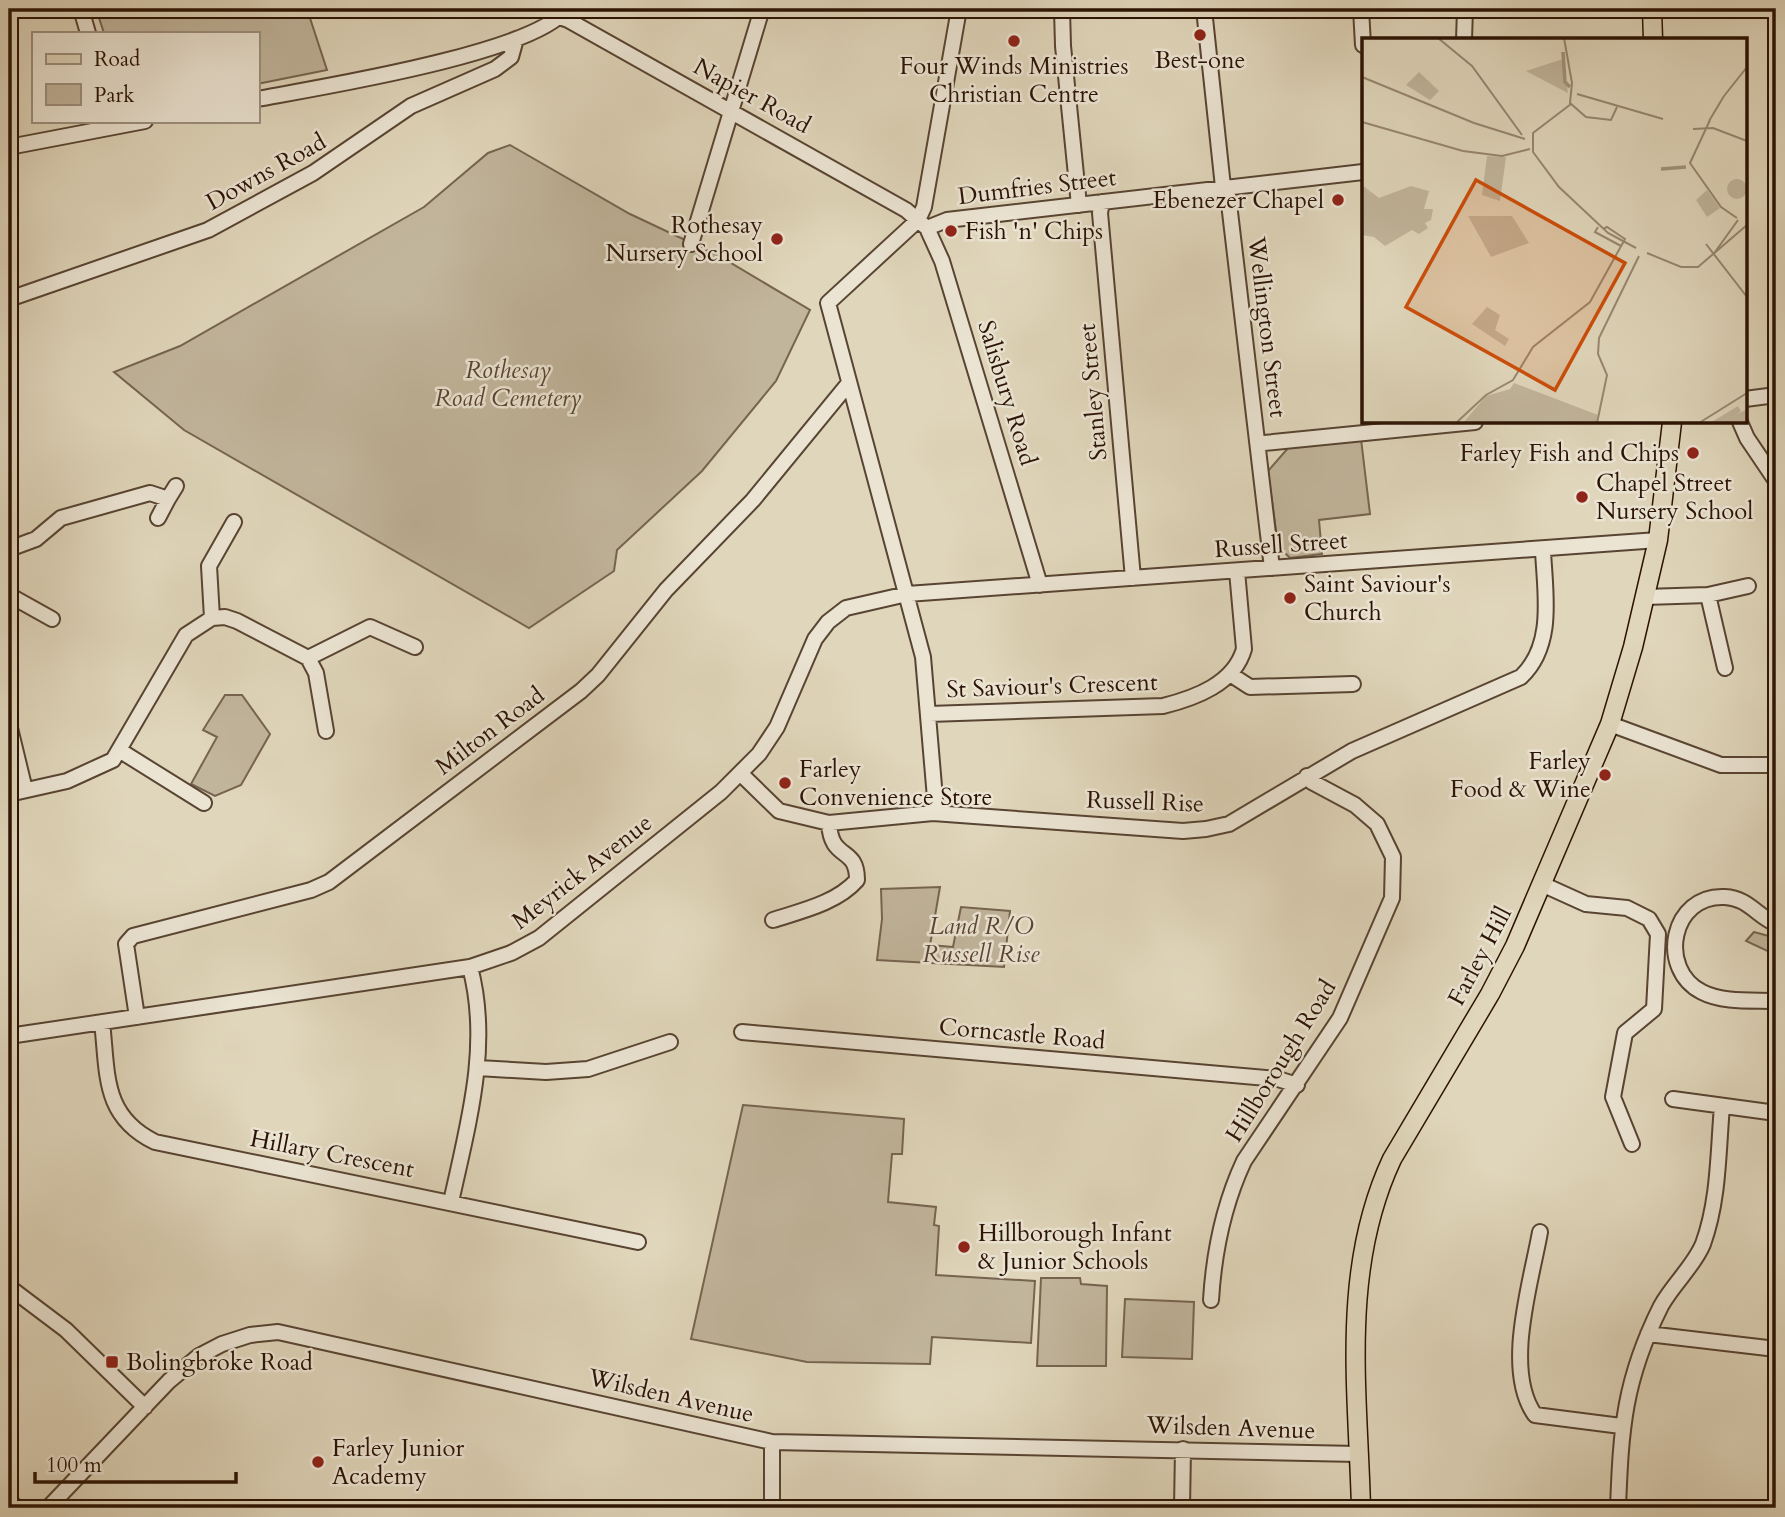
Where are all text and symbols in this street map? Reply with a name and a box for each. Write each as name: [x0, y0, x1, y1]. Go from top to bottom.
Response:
marker: Best-one: [1192, 27, 1208, 43]
legend: [32, 32, 259, 122]
marker: Four Winds Ministries Christian Centre: [1006, 33, 1022, 49]
inset map: [1362, 38, 1746, 424]
place label: Best-one: [1154, 44, 1246, 77]
text: Road: [94, 45, 140, 74]
street label: Napier Road: [687, 50, 817, 142]
place label: Four Winds Ministries Christian Centre: [900, 50, 1128, 111]
text: Park: [94, 81, 135, 110]
street label: Downs Road: [200, 125, 332, 219]
street label: Dumfries Street: [956, 161, 1118, 213]
place label: Ebenezer Chapel: [1152, 184, 1324, 217]
marker: Ebenezer Chapel: [1330, 192, 1346, 208]
place label: Rothesay Nursery School: [606, 209, 763, 270]
place label: Fish 'n' Chips: [965, 215, 1103, 248]
marker: Fish 'n' Chips: [943, 223, 959, 239]
marker: Rothesay Nursery School: [769, 231, 785, 247]
street label: Wellington Street: [1239, 234, 1295, 420]
street label: Salisbury Road: [969, 316, 1045, 470]
street label: Stanley Street: [1071, 322, 1115, 462]
park label: Rothesay Road Cemetery: [435, 354, 582, 415]
place label: Farley Fish and Chips: [1460, 437, 1679, 470]
marker: Farley Fish and Chips: [1685, 445, 1701, 461]
place label: Chapel Street Nursery School: [1596, 467, 1753, 528]
marker: Chapel Street Nursery School: [1574, 489, 1590, 505]
street label: Russell Street: [1213, 524, 1349, 566]
place label: Saint Saviour's Church: [1304, 568, 1450, 629]
marker: Saint Saviour's Church: [1282, 590, 1298, 606]
street label: St Saviour's Crescent: [946, 666, 1159, 706]
street label: Milton Road: [429, 679, 552, 783]
place label: Farley Food & Wine: [1450, 745, 1591, 806]
place label: Farley Convenience Store: [799, 753, 992, 814]
marker: Farley Food & Wine: [1597, 767, 1613, 783]
marker: Farley Convenience Store: [777, 775, 793, 791]
street label: Russell Rise: [1086, 783, 1204, 821]
street label: Meyrick Avenue: [505, 807, 659, 937]
street label: Farley Hill: [1440, 901, 1520, 1011]
park label: Land R/O Russell Rise: [923, 910, 1040, 971]
street label: Hillborough Road: [1218, 973, 1344, 1148]
street label: Corncastle Road: [937, 1010, 1107, 1058]
street label: Hillary Crescent: [247, 1122, 417, 1186]
place label: Hillborough Infant & Junior Schools: [978, 1217, 1172, 1278]
marker: Hillborough Infant & Junior Schools: [956, 1239, 972, 1255]
place label: Bolingbroke Road: [126, 1346, 313, 1379]
marker: Bolingbroke Road: [104, 1354, 120, 1370]
street label: Wilsden Avenue: [584, 1361, 757, 1431]
street label: Wilsden Avenue: [1145, 1409, 1316, 1447]
place label: Farley Junior Academy: [332, 1432, 465, 1493]
scale bar: [35, 1440, 236, 1484]
text: 100 m: [46, 1451, 102, 1480]
marker: Farley Junior Academy: [310, 1454, 326, 1470]

